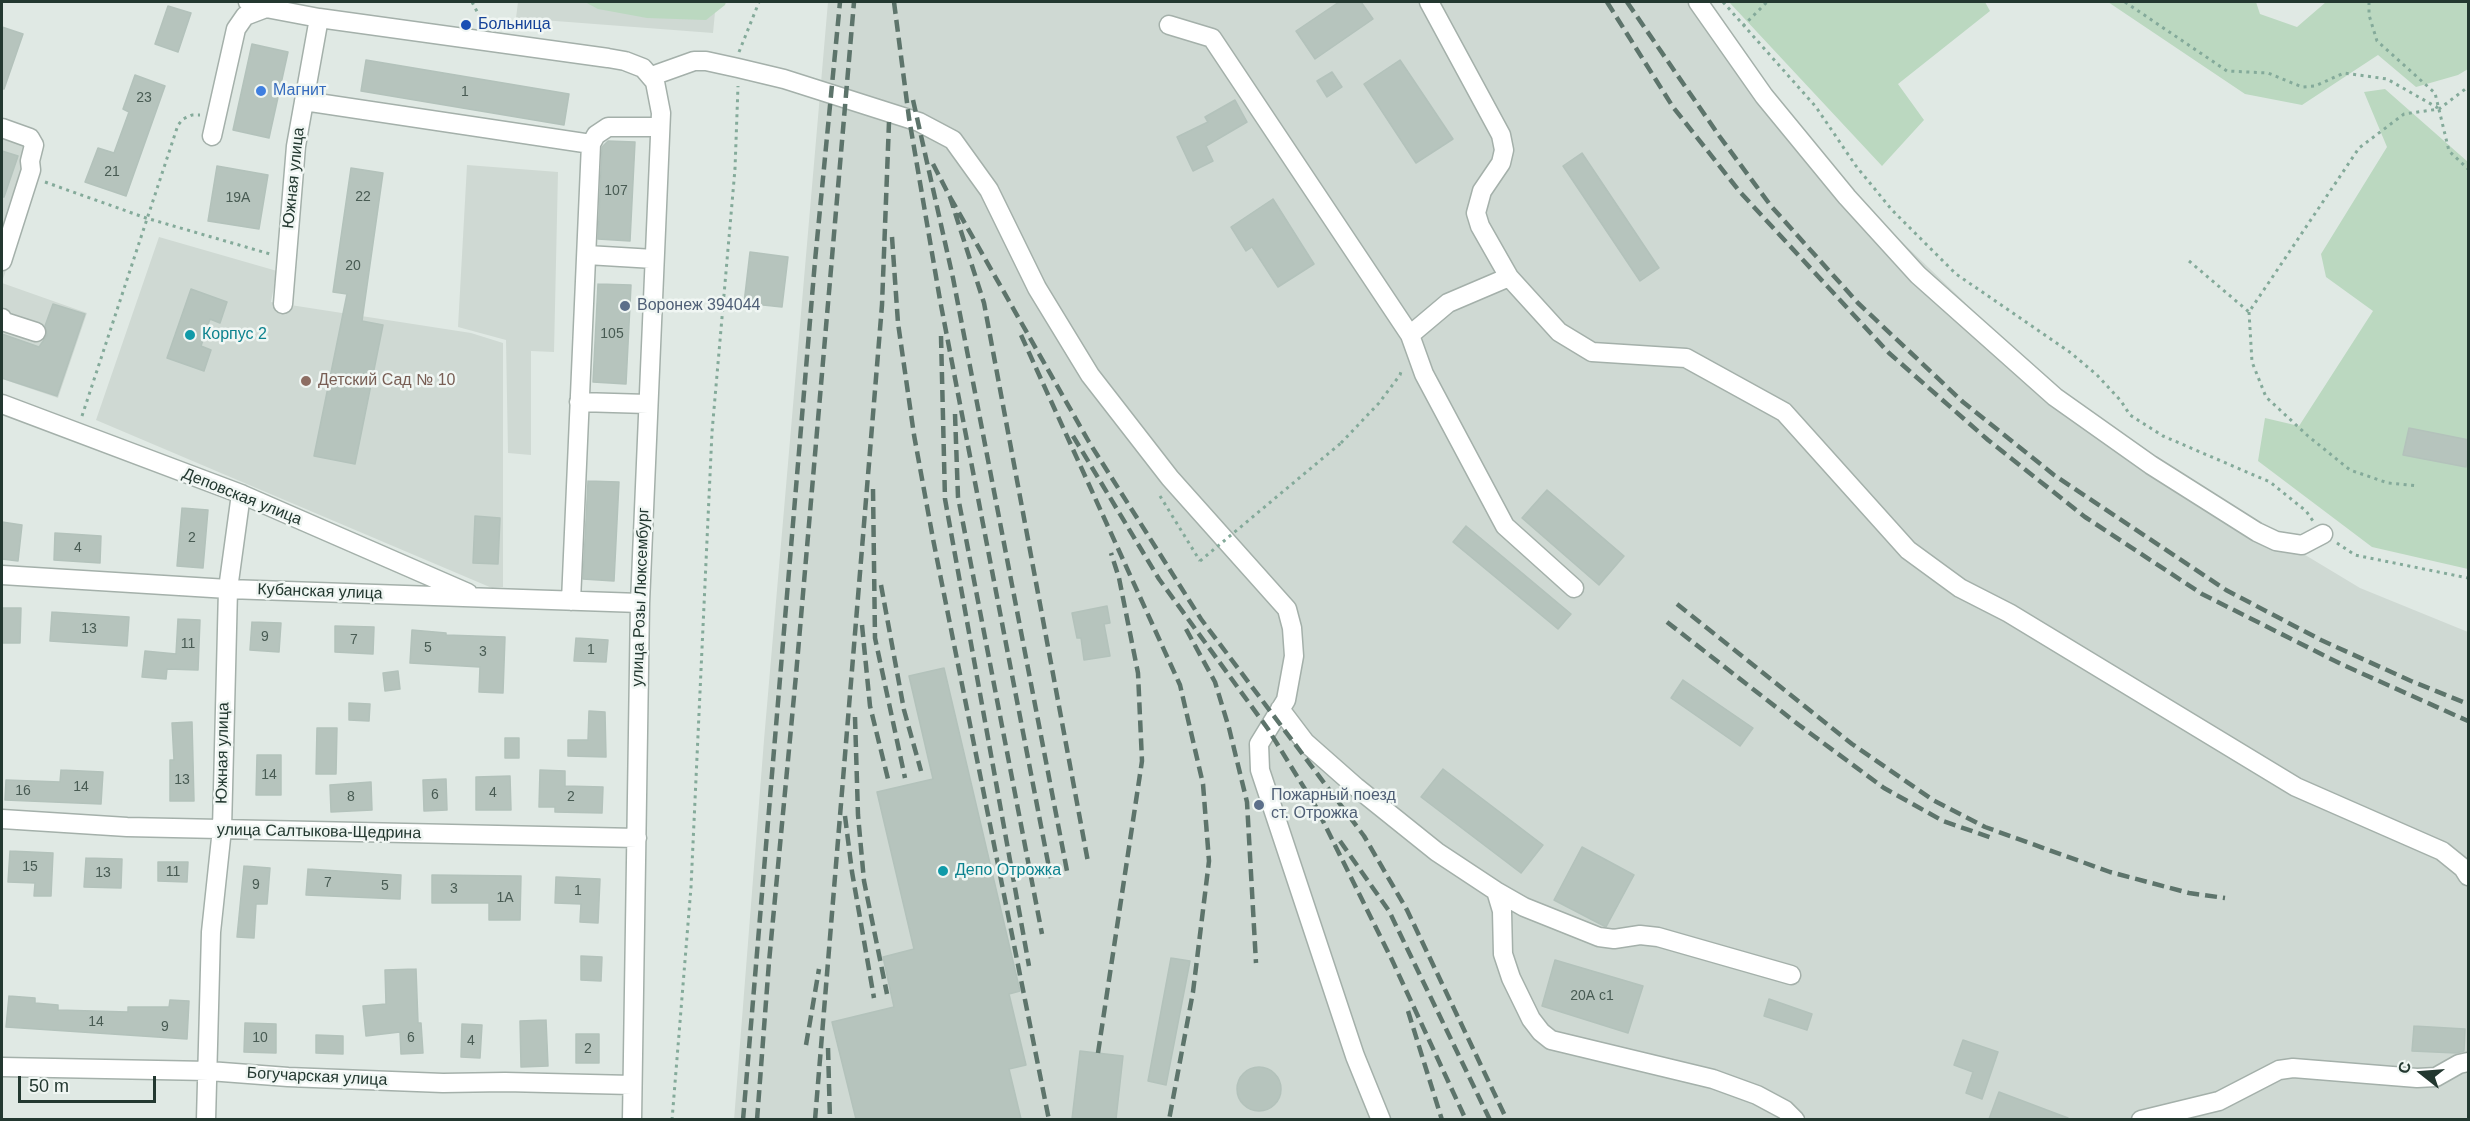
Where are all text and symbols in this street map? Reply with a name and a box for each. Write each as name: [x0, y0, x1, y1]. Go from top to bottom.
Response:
place label: Больница: [478, 15, 551, 35]
marker: Больница: [459, 18, 473, 32]
place label: Магнит: [273, 81, 326, 101]
marker: Магнит: [254, 84, 268, 98]
house number: 1: [461, 84, 469, 100]
house number: 23: [136, 90, 152, 106]
street label: Южная улица: [279, 126, 309, 230]
house number: 21: [104, 164, 120, 180]
house number: 107: [604, 183, 628, 199]
house number: 22: [355, 189, 371, 205]
house number: 19А: [226, 190, 250, 206]
house number: 20: [345, 258, 361, 274]
place label: Воронеж 394044: [637, 296, 760, 316]
marker: Воронеж 394044: [618, 299, 632, 313]
place label: Корпус 2: [202, 325, 267, 345]
house number: 105: [600, 326, 624, 342]
marker: Корпус 2: [183, 328, 197, 342]
place label: Детский Сад № 10: [318, 371, 455, 391]
marker: Детский Сад № 10: [299, 374, 313, 388]
street label: Деповская улица: [180, 464, 304, 530]
street label: улица Розы Люксембург: [628, 507, 654, 687]
house number: 2: [188, 530, 196, 546]
house number: 4: [74, 540, 82, 556]
street label: Кубанская улица: [257, 580, 383, 604]
house number: 13: [81, 621, 97, 637]
house number: 9: [261, 629, 269, 645]
house number: 7: [350, 632, 358, 648]
house number: 11: [181, 636, 195, 652]
house number: 5: [424, 640, 432, 656]
house number: 1: [587, 642, 595, 658]
house number: 3: [479, 644, 487, 660]
street label: Южная улица: [213, 702, 233, 804]
house number: 14: [261, 767, 277, 783]
house number: 13: [174, 772, 190, 788]
house number: 14: [73, 779, 89, 795]
house number: 16: [15, 783, 31, 799]
house number: 4: [489, 785, 497, 801]
place label: Пожарный поезд ст. Отрожка: [1271, 786, 1396, 824]
house number: 6: [431, 787, 439, 803]
house number: 8: [347, 789, 355, 805]
house number: 2: [567, 789, 575, 805]
marker: Пожарный поезд ст. Отрожка: [1252, 798, 1266, 812]
street label: улица Салтыкова-Щедрина: [217, 821, 421, 843]
house number: 15: [22, 859, 38, 875]
place label: Депо Отрожка: [955, 861, 1061, 881]
house number: 11: [166, 864, 180, 880]
marker: Депо Отрожка: [936, 864, 950, 878]
house number: 13: [95, 865, 111, 881]
house number: 7: [324, 875, 332, 891]
house number: 9: [252, 877, 260, 893]
house number: 5: [381, 878, 389, 894]
house number: 3: [450, 881, 458, 897]
house number: 1: [574, 883, 582, 899]
house number: 1А: [496, 890, 514, 906]
house number: 20А с1: [1570, 988, 1614, 1004]
house number: 14: [88, 1014, 104, 1030]
house number: 9: [161, 1019, 169, 1035]
house number: 10: [252, 1030, 268, 1046]
house number: 6: [407, 1030, 415, 1046]
house number: 4: [467, 1033, 475, 1049]
house number: 2: [584, 1041, 592, 1057]
north arrow: [2392, 1043, 2452, 1103]
text: С: [2394, 1060, 2414, 1076]
scale bar: [21, 1064, 159, 1102]
street label: Богучарская улица: [246, 1064, 388, 1090]
text: 50 m: [29, 1076, 69, 1096]

